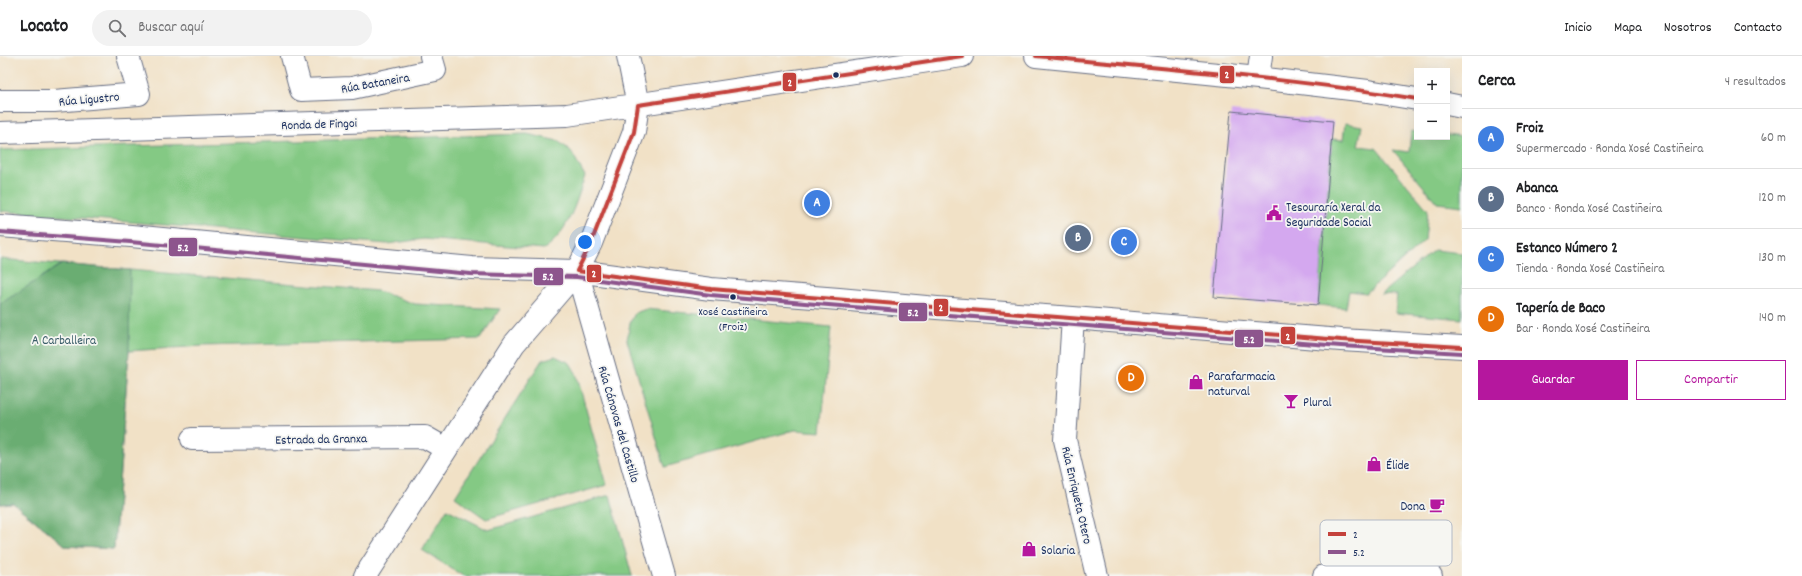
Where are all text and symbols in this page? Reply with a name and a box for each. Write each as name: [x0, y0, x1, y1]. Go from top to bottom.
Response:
search box: [92, 10, 372, 46]
text: Locato: [20, 14, 68, 41]
icon: search: [106, 17, 128, 39]
text: Buscar aquí: [138, 17, 203, 39]
text: Inicio: [1564, 18, 1592, 38]
text: Mapa: [1614, 18, 1642, 38]
text: Nosotros: [1664, 18, 1712, 38]
text: Contacto: [1734, 18, 1782, 38]
line badge: 2: [1219, 65, 1235, 84]
text: 2: [1225, 68, 1230, 84]
map controls: [1414, 68, 1450, 140]
button: +: [1414, 68, 1450, 104]
street label: Rúa Bataneira: [340, 69, 412, 100]
unlabelled marker: [831, 70, 841, 80]
text: Cerca: [1478, 70, 1515, 94]
line badge: 2: [782, 72, 797, 92]
text: 4 resultados: [1725, 73, 1786, 92]
text: 2: [788, 76, 793, 92]
street label: Rúa Ligustro: [58, 88, 121, 113]
button: −: [1414, 104, 1450, 140]
street label: Ronda de Fingoi: [281, 115, 358, 136]
text: Froiz: [1516, 118, 1543, 140]
text: A: [1487, 129, 1495, 148]
text: 60 m: [1761, 129, 1786, 148]
text: Supermercado · Ronda Xosé Castiñeira: [1516, 140, 1703, 159]
text: Abanca: [1516, 178, 1558, 200]
pin: A: [804, 188, 830, 218]
text: B: [1488, 189, 1494, 208]
text: 120 m: [1758, 189, 1786, 208]
place label: Tesouraría Xeral da Seguridade Social: [1286, 199, 1381, 233]
text: Banco · Ronda Xosé Castiñeira: [1516, 200, 1662, 219]
public building icon: Tesouraría Xeral da Seguridade Social: [1265, 204, 1283, 222]
pin: B: [1065, 223, 1091, 253]
pin: C: [1111, 227, 1137, 257]
your location: [575, 232, 595, 252]
line badge: 5.2: [168, 237, 198, 257]
text: Estanco Número 2: [1516, 238, 1618, 260]
text: 5.2: [177, 241, 189, 257]
text: C: [1488, 249, 1494, 268]
text: 130 m: [1758, 249, 1786, 268]
text: Tienda · Ronda Xosé Castiñeira: [1516, 260, 1664, 279]
line badge: 2: [586, 264, 602, 283]
line badge: 5.2: [533, 267, 564, 286]
text: 2: [592, 267, 597, 283]
text: 5.2: [542, 270, 554, 286]
marker: Xosé Castiñeira (Froiz): [728, 292, 738, 302]
line badge: 2: [933, 298, 949, 317]
text: Tapería de Baco: [1516, 298, 1605, 320]
text: 2: [939, 301, 944, 317]
line badge: 5.2: [898, 302, 928, 322]
place label: Xosé Castiñeira (Froiz): [699, 304, 768, 336]
text: 5.2: [907, 306, 919, 322]
text: D: [1488, 309, 1494, 328]
text: 140 m: [1759, 309, 1786, 328]
text: Bar · Ronda Xosé Castiñeira: [1516, 320, 1650, 339]
line badge: 2: [1280, 326, 1296, 345]
line badge: 5.2: [1234, 329, 1264, 348]
text: 2: [1286, 330, 1291, 346]
park label: A Carballeira: [32, 332, 97, 351]
text: 5.2: [1243, 333, 1255, 349]
button: Guardar: [1478, 360, 1628, 400]
button: Compartir: [1636, 360, 1786, 400]
pin: D: [1118, 363, 1144, 393]
street label: Rúa Cánovas del Castillo: [592, 364, 643, 486]
place label: Parafarmacia naturval: [1208, 368, 1276, 402]
shop icon: Parafarmacia naturval: [1187, 373, 1205, 391]
bar icon: Plural: [1282, 392, 1300, 410]
place label: Plural: [1303, 394, 1332, 413]
street label: Estrada da Granxa: [275, 430, 368, 451]
street label: Rúa Enriqueta Otero: [1055, 445, 1096, 546]
shop icon: Élide: [1365, 455, 1383, 473]
place label: Élide: [1386, 457, 1409, 476]
cafe icon: Dona: [1428, 496, 1446, 514]
place label: Dona: [1400, 498, 1426, 517]
legend: [1320, 520, 1452, 566]
text: 2: [1353, 528, 1358, 544]
shop icon: Solaria: [1020, 540, 1038, 558]
place label: Solaria: [1041, 542, 1076, 561]
text: 5.2: [1353, 546, 1365, 562]

